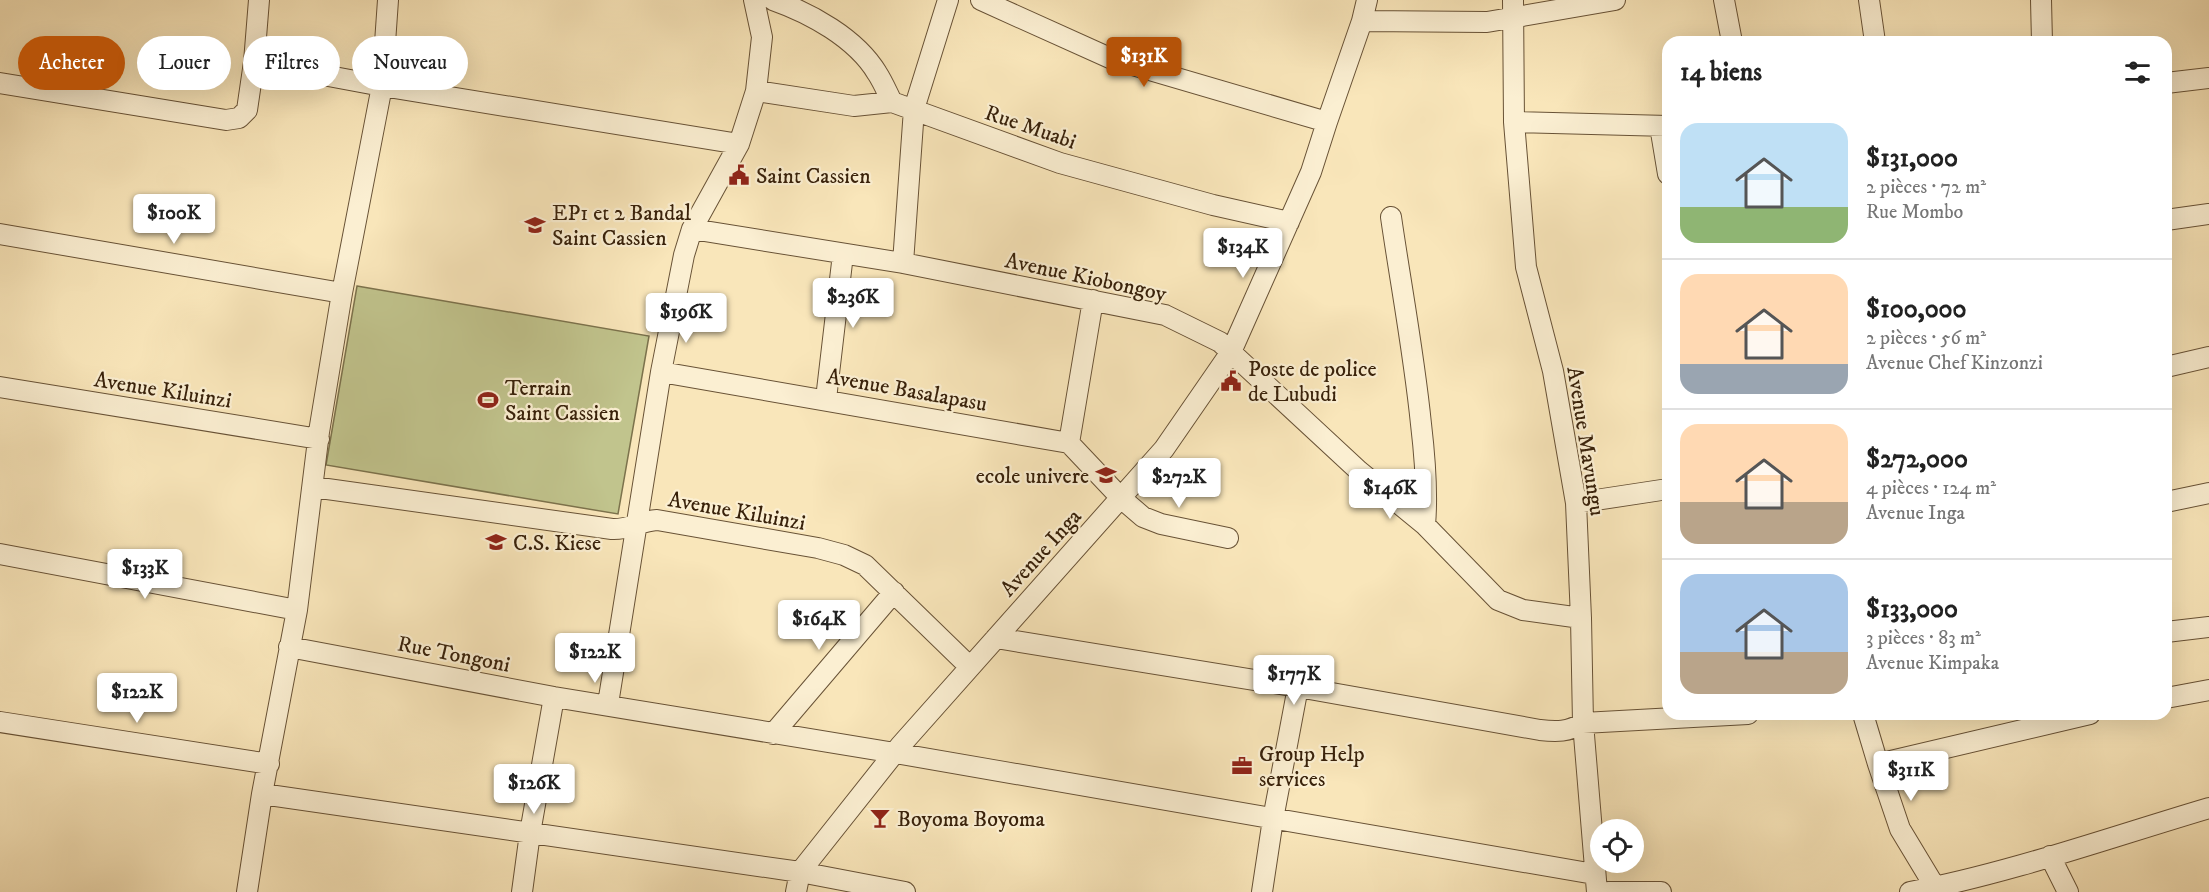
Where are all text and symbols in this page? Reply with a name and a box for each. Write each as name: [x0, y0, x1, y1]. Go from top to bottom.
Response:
chip: Acheter: [18, 36, 125, 90]
chip: Louer: [137, 36, 231, 90]
chip: Filtres: [243, 36, 340, 90]
chip: Nouveau: [352, 36, 468, 90]
pin: $131K: [1102, 37, 1186, 88]
text: $131K: [1120, 44, 1168, 69]
text: 14 biens: [1680, 56, 1762, 89]
icon: filters: [2121, 56, 2154, 89]
street label: Rue Muabi: [981, 99, 1080, 156]
text: $131,000: [1866, 142, 1958, 175]
icon: home: [1728, 147, 1800, 219]
public building icon: Saint Cassien: [727, 163, 751, 187]
place label: Saint Cassien: [756, 163, 871, 190]
text: 2 pièces · 72 m²: [1866, 175, 1986, 200]
pin: $100K: [132, 194, 216, 245]
place label: EP1 et 2 Bandal Saint Cassien: [552, 200, 692, 252]
text: Rue Mombo: [1866, 200, 1963, 225]
text: $100K: [147, 201, 201, 226]
school or university icon: EP1 et 2 Bandal Saint Cassien: [523, 213, 547, 237]
pin: $134K: [1201, 228, 1285, 279]
text: $134K: [1217, 235, 1269, 260]
street label: Avenue Kiobongoy: [1003, 247, 1169, 308]
pin: $236K: [811, 278, 895, 329]
text: $236K: [827, 285, 879, 310]
pin: $196K: [644, 293, 728, 344]
text: $100,000: [1866, 293, 1967, 326]
icon: home: [1728, 298, 1800, 370]
text: $196K: [660, 300, 712, 325]
text: 2 pièces · 56 m²: [1866, 326, 1986, 351]
text: Avenue Chef Kinzonzi: [1866, 351, 2043, 376]
place label: Poste de police de Lubudi: [1248, 356, 1377, 408]
street label: Avenue Basalapasu: [824, 363, 989, 418]
street label: Avenue Mavungu: [1560, 365, 1611, 518]
street label: Avenue Kiluinzi: [92, 366, 233, 415]
public building icon: Poste de police de Lubudi: [1219, 369, 1243, 393]
place label: Terrain Saint Cassien: [505, 375, 620, 427]
sports icon: Terrain Saint Cassien: [476, 388, 500, 412]
text: $272,000: [1866, 443, 1968, 476]
icon: home: [1728, 448, 1800, 520]
pin: $272K: [1137, 458, 1221, 509]
place label: ecole univere: [976, 463, 1089, 490]
school or university icon: ecole univere: [1094, 463, 1118, 487]
text: $272K: [1152, 465, 1206, 490]
pin: $146K: [1348, 469, 1432, 520]
text: $146K: [1363, 476, 1417, 501]
text: 4 pièces · 124 m²: [1866, 476, 1996, 501]
street label: Avenue Kiluinzi: [666, 486, 807, 537]
text: Avenue Inga: [1866, 501, 1965, 526]
street label: Avenue Inga: [995, 503, 1088, 602]
school or university icon: C.S. Kiese: [484, 530, 508, 554]
place label: C.S. Kiese: [513, 530, 601, 557]
pin: $133K: [103, 549, 187, 600]
text: $133K: [121, 556, 169, 581]
text: $133,000: [1866, 593, 1958, 626]
icon: home: [1728, 598, 1800, 670]
pin: $164K: [777, 600, 861, 651]
text: $164K: [792, 607, 846, 632]
text: 3 pièces · 83 m²: [1866, 626, 1981, 651]
street label: Rue Tongoni: [395, 630, 512, 679]
pin: $122K: [553, 633, 637, 684]
text: $122K: [569, 640, 621, 665]
text: Avenue Kimpaka: [1866, 651, 1999, 676]
pin: $177K: [1252, 655, 1336, 706]
text: $177K: [1267, 662, 1321, 687]
pin: $122K: [95, 673, 179, 724]
text: $122K: [111, 680, 163, 705]
place label: Group Help services: [1259, 741, 1365, 793]
pin: $311K: [1869, 751, 1953, 802]
office icon: Group Help services: [1230, 754, 1254, 778]
text: $311K: [1887, 758, 1935, 783]
pin: $126K: [492, 764, 576, 815]
text: $126K: [508, 771, 560, 796]
bar icon: Boyoma Boyoma: [868, 806, 892, 830]
place label: Boyoma Boyoma: [897, 806, 1045, 833]
map controls: [1590, 819, 1644, 873]
button: locate: [1590, 819, 1644, 873]

